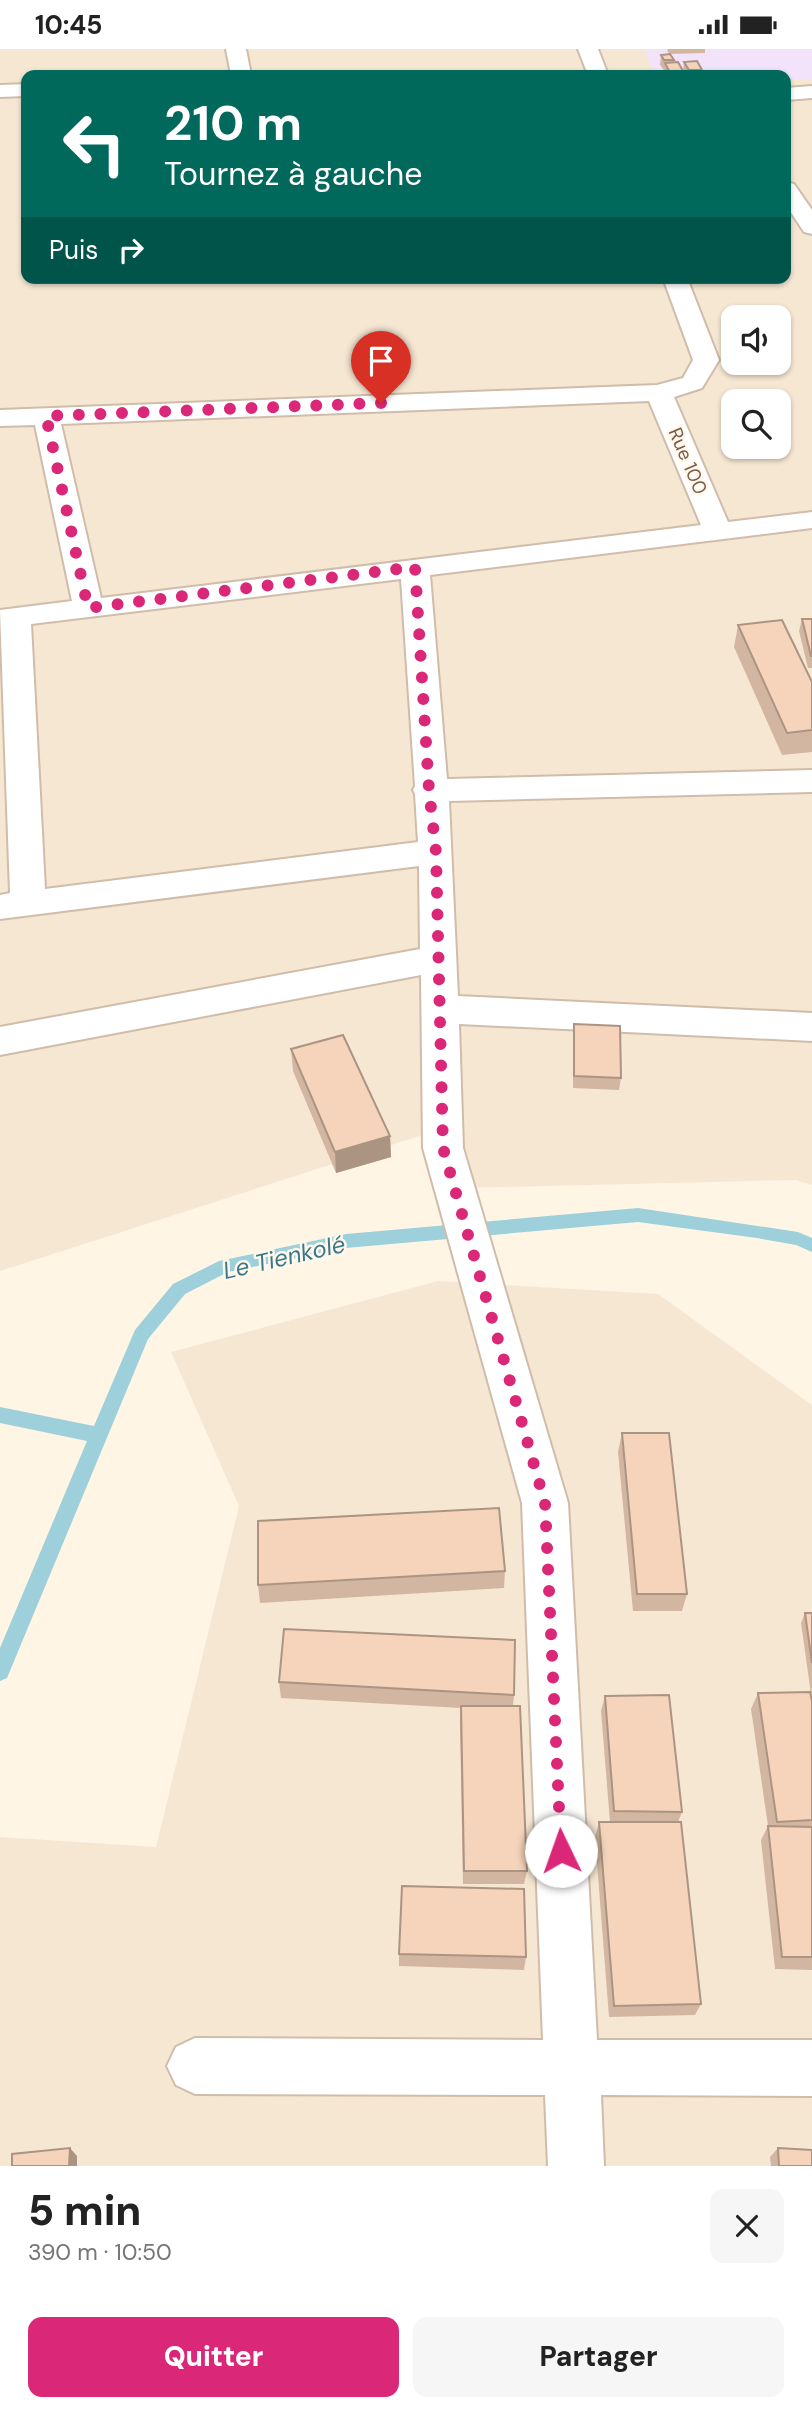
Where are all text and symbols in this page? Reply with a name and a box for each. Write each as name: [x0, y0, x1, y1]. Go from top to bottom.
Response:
text: 10:45: [35, 8, 102, 42]
text: 210 m: [164, 91, 302, 155]
icon: left: [49, 98, 140, 189]
text: Tournez à gauche: [164, 153, 422, 195]
icon: right: [112, 231, 150, 269]
text: Puis: [49, 233, 98, 267]
map controls: [721, 305, 791, 459]
button: sound: [721, 305, 791, 375]
pin: [351, 331, 411, 403]
icon: arrive: [362, 342, 400, 380]
button: search: [721, 389, 791, 459]
street label: Rue 100: [663, 424, 713, 498]
water label: Le Tienkolé: [220, 1228, 348, 1286]
position arrow: [524, 1814, 598, 1888]
text: 5 min: [28, 2183, 141, 2238]
button: close: [710, 2189, 784, 2263]
text: 390 m · 10:50: [28, 2237, 172, 2267]
button: Quitter: [28, 2317, 399, 2397]
button: Partager: [413, 2317, 784, 2397]

